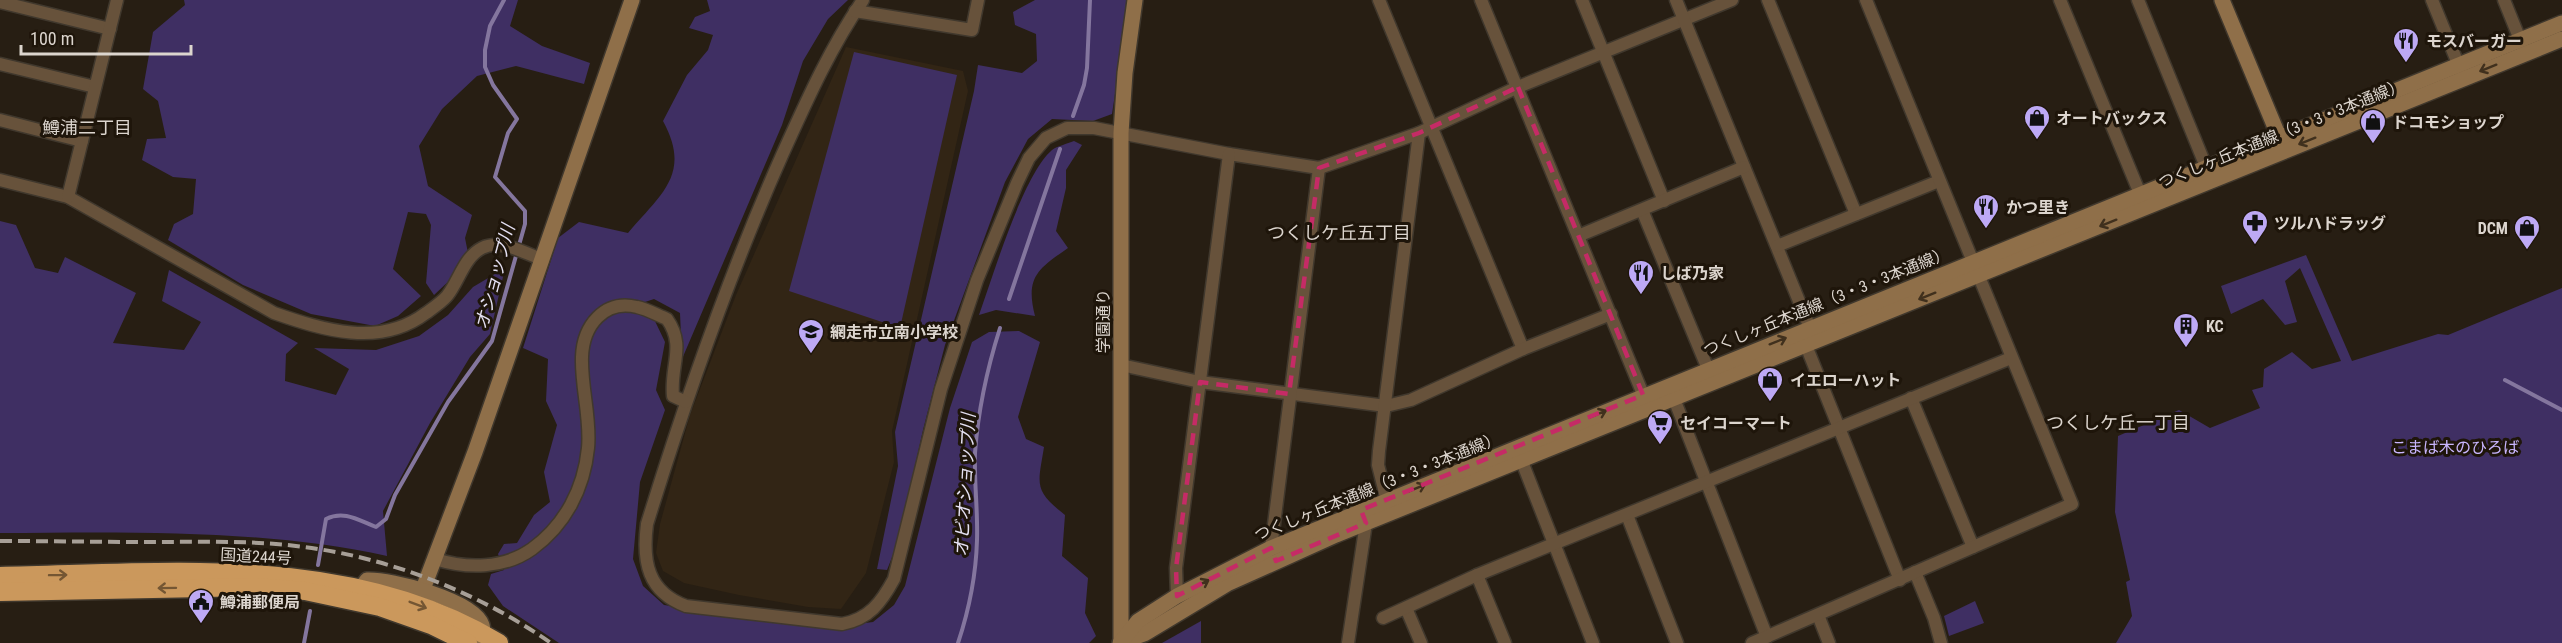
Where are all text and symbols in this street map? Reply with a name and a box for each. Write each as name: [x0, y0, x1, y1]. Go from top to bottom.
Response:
scale bar: [21, 18, 190, 56]
restaurant icon: モスバーガー: [2391, 26, 2421, 64]
text: 100 m: [30, 28, 74, 49]
place label: モスバーガー: [2426, 32, 2522, 51]
one-way arrow: [2479, 63, 2498, 74]
street label: つくしヶ丘本通線（3・3・3本通線）: [2155, 75, 2407, 192]
shop icon: オートバックス: [2022, 103, 2052, 141]
shop icon: ドコモショップ: [2358, 107, 2388, 145]
place label: オートバックス: [2056, 109, 2168, 128]
place label: ドコモショップ: [2392, 113, 2504, 132]
district label: 鱒浦二丁目: [42, 117, 132, 138]
one-way arrow: [2298, 136, 2317, 147]
restaurant icon: かつ里き: [1971, 192, 2001, 230]
place label: かつ里き: [2006, 198, 2070, 217]
pharmacy icon: ツルハドラッグ: [2240, 208, 2270, 246]
shop icon: DCM: [2512, 213, 2542, 251]
place label: ツルハドラッグ: [2274, 214, 2386, 233]
one-way arrow: [2099, 218, 2117, 229]
place label: DCM: [2478, 219, 2508, 238]
water label: オショップ川: [470, 220, 519, 332]
district label: つくしケ丘五丁目: [1267, 222, 1411, 243]
street label: つくしヶ丘本通線（3・3・3本通線）: [1700, 243, 1952, 360]
restaurant icon: しば乃家: [1626, 258, 1656, 296]
place label: しば乃家: [1660, 264, 1724, 283]
street label: 学園通り: [1094, 289, 1113, 353]
one-way arrow: [1918, 291, 1936, 302]
building icon: KC: [2171, 311, 2201, 349]
school or university icon: 網走市立南小学校: [796, 317, 826, 355]
place label: KC: [2206, 317, 2224, 336]
place label: 網走市立南小学校: [830, 323, 958, 342]
one-way arrow: [1769, 335, 1787, 346]
shop icon: イエローハット: [1755, 365, 1785, 403]
place label: イエローハット: [1790, 371, 1902, 390]
one-way arrow: [1588, 408, 1606, 419]
supermarket icon: セイコーマート: [1645, 408, 1675, 446]
water label: オビオショップ川: [950, 411, 979, 557]
district label: つくしケ丘一丁目: [2046, 412, 2190, 433]
place label: セイコーマート: [1680, 414, 1792, 433]
street label: つくしヶ丘本通線（3・3・3本通線）: [1251, 428, 1503, 545]
park label: こまば木のひろば: [2391, 438, 2519, 457]
one-way arrow: [1407, 482, 1426, 493]
street label: 国道244号: [220, 545, 292, 568]
one-way arrow: [48, 569, 68, 581]
one-way arrow: [1191, 577, 1209, 589]
one-way arrow: [157, 582, 177, 594]
public building icon: 鱒浦郵便局: [186, 587, 216, 625]
place label: 鱒浦郵便局: [220, 593, 300, 612]
one-way arrow: [408, 600, 427, 611]

